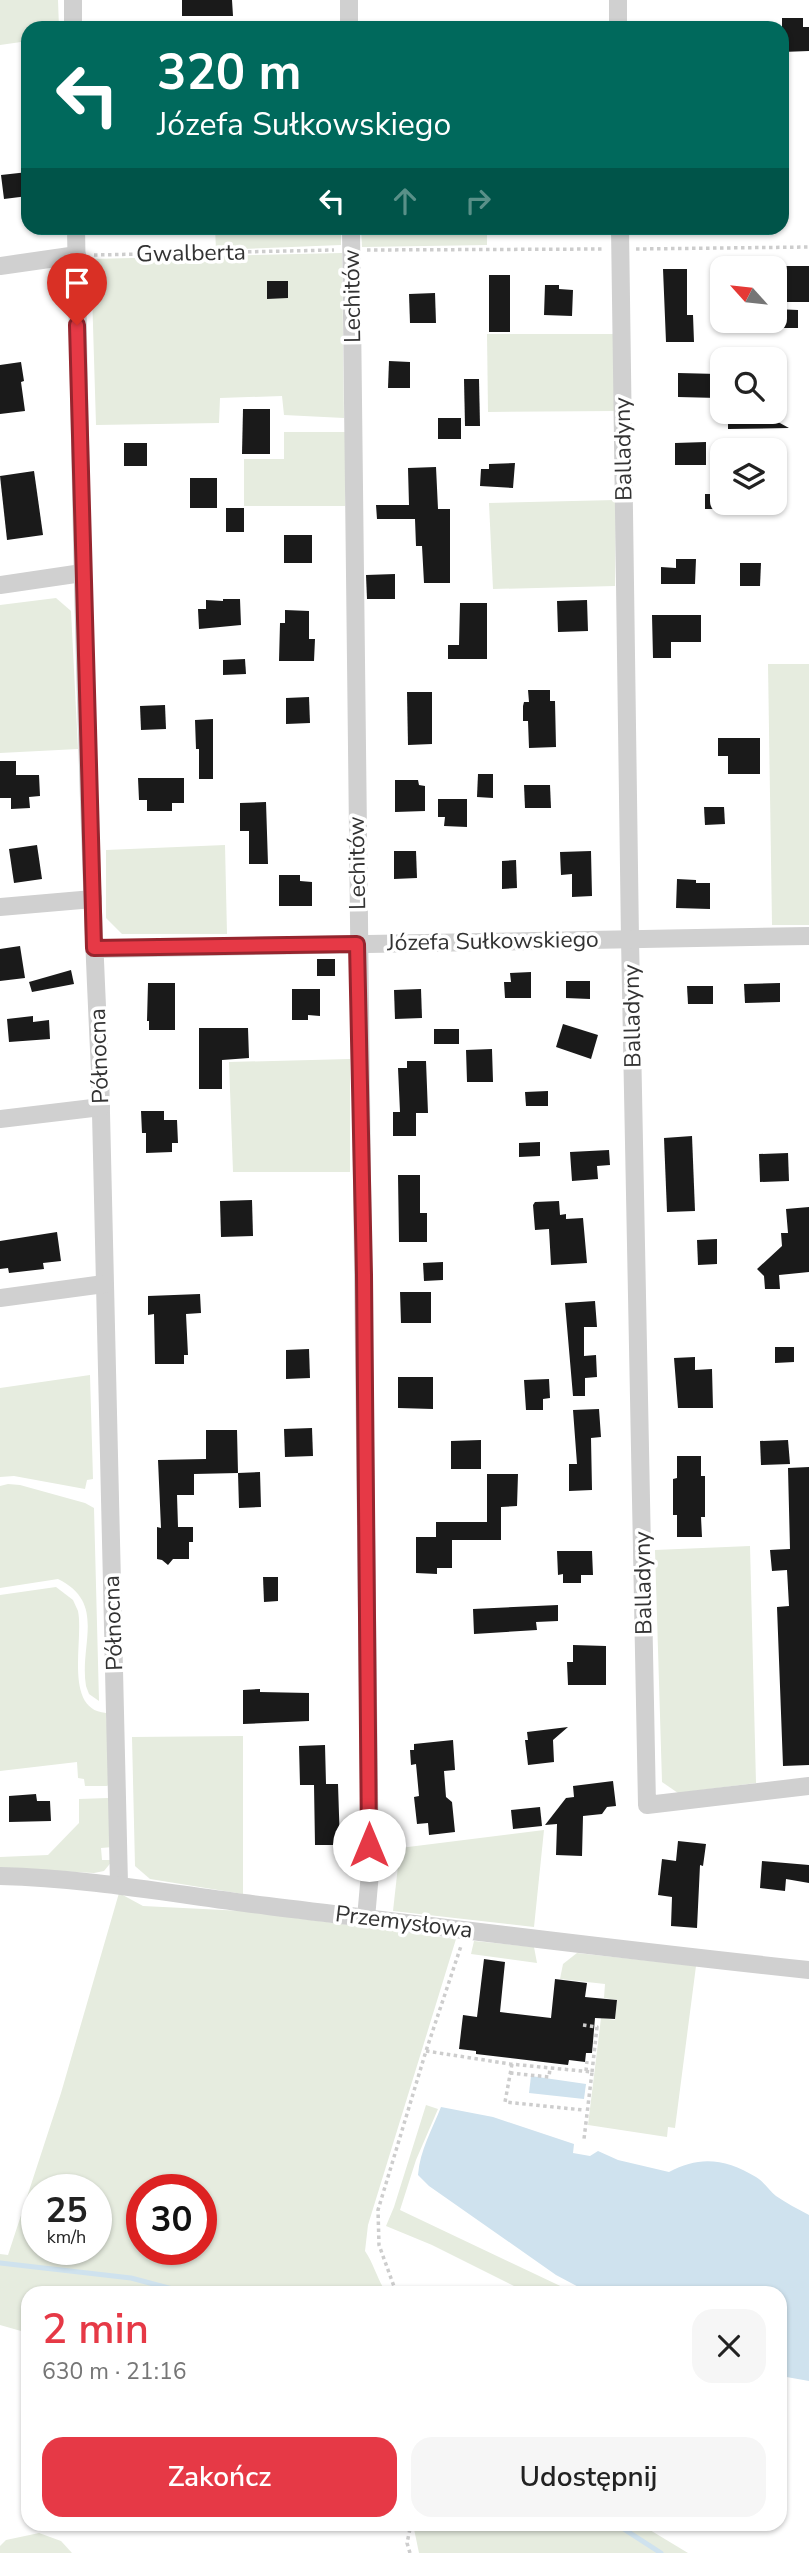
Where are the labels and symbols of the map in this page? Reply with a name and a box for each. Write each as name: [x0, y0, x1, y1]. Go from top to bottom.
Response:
street label: Gwalberta: [136, 237, 246, 269]
street label: Lechitów: [336, 249, 368, 343]
pin: [47, 253, 107, 325]
north arrow: [710, 256, 788, 332]
street label: Balladyny: [607, 397, 639, 501]
street label: Lechitów: [341, 816, 373, 910]
street label: Józefa Sułkowskiego: [386, 924, 599, 958]
street label: Balladyny: [616, 964, 648, 1068]
street label: Północna: [82, 1008, 116, 1104]
street label: Balladyny: [627, 1531, 659, 1635]
street label: Północna: [96, 1575, 130, 1671]
position arrow: [332, 1808, 406, 1882]
street label: Przemysłowa: [334, 1898, 474, 1946]
speed limit sign: 30: [126, 2174, 217, 2265]

